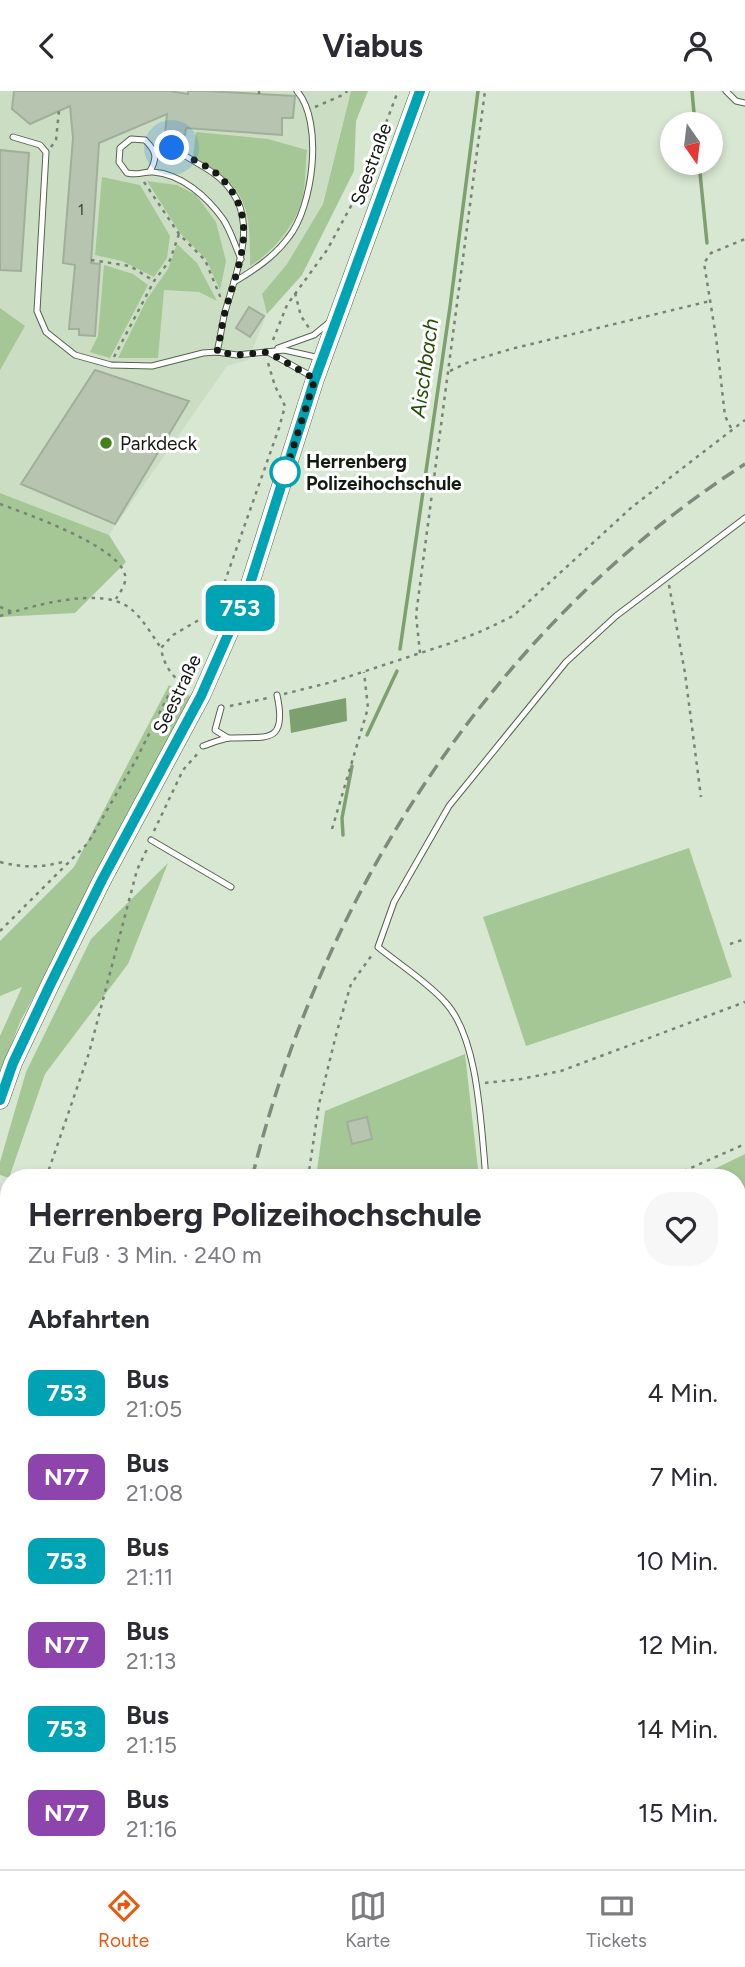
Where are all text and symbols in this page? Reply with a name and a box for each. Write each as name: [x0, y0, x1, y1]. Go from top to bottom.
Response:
icon: back: [28, 27, 66, 65]
text: Viabus: [322, 27, 423, 65]
icon: person: [679, 27, 717, 65]
north arrow: [660, 112, 723, 175]
map controls: [660, 112, 723, 175]
street label: Seestraße: [346, 120, 396, 208]
your location: [154, 130, 189, 165]
house number: 1: [78, 200, 84, 219]
water label: Aischbach: [405, 316, 443, 420]
place label: Parkdeck: [120, 432, 198, 455]
marker: Parkdeck: [98, 435, 114, 451]
place label: Herrenberg Polizeihochschule: [306, 450, 462, 495]
marker: Herrenberg Polizeihochschule: [270, 457, 300, 487]
line badge: 753: [200, 585, 280, 631]
text: 753: [220, 593, 260, 622]
street label: Seestraße: [148, 650, 206, 738]
button: heart: [644, 1192, 718, 1266]
text: Herrenberg Polizeihochschule: [28, 1195, 482, 1234]
text: Zu Fuß · 3 Min. · 240 m: [28, 1241, 261, 1269]
text: Abfahrten: [28, 1303, 150, 1335]
text: Bus: [126, 1363, 169, 1395]
text: 4 Min.: [647, 1377, 718, 1409]
text: 753: [46, 1378, 87, 1407]
text: 21:05: [126, 1395, 182, 1423]
text: Bus: [126, 1447, 169, 1479]
text: 7 Min.: [650, 1461, 718, 1493]
text: N77: [44, 1462, 89, 1491]
text: 21:08: [126, 1479, 183, 1507]
text: Bus: [126, 1531, 169, 1563]
text: 10 Min.: [636, 1545, 718, 1577]
text: 753: [46, 1546, 87, 1575]
text: 21:11: [126, 1563, 173, 1591]
text: Bus: [126, 1615, 169, 1647]
text: 12 Min.: [638, 1629, 718, 1661]
text: N77: [44, 1630, 89, 1659]
text: 21:13: [126, 1647, 176, 1675]
text: Bus: [126, 1699, 169, 1731]
text: 14 Min.: [637, 1713, 718, 1745]
text: 753: [46, 1714, 87, 1743]
text: 21:15: [126, 1731, 177, 1759]
text: Bus: [126, 1783, 169, 1815]
text: 15 Min.: [638, 1797, 718, 1829]
text: N77: [44, 1798, 89, 1827]
text: 21:16: [126, 1815, 177, 1843]
tab: Route: [98, 1887, 149, 1952]
tab: Karte: [345, 1887, 390, 1952]
tab: Tickets: [586, 1887, 647, 1952]

